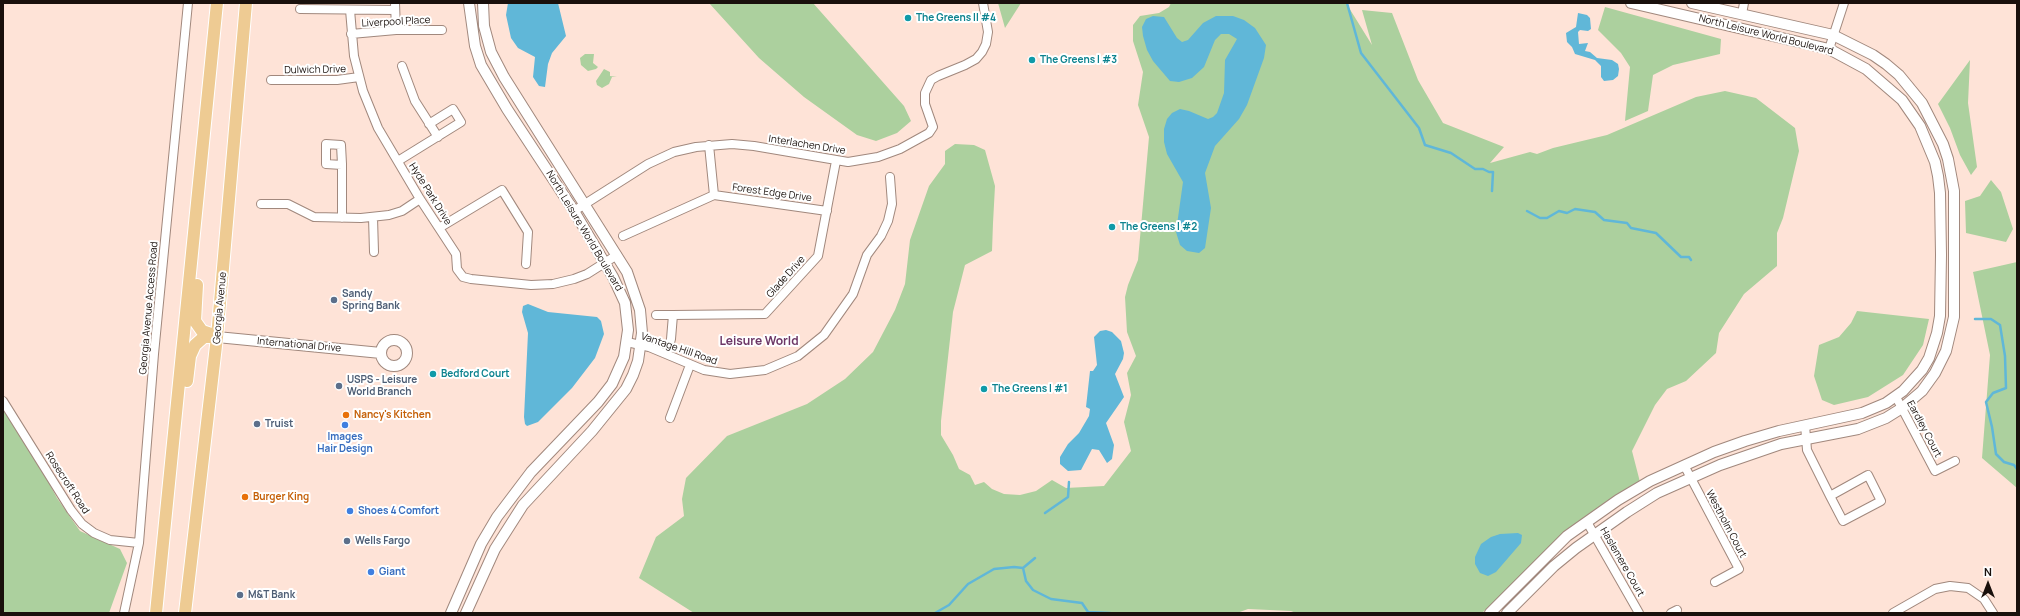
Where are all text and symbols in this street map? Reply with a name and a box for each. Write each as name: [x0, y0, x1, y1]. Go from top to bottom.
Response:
place label: The Greens II #4: [916, 12, 996, 24]
street label: North Leisure World Boulevard: [1697, 12, 1835, 58]
marker: The Greens II #4: [903, 13, 913, 23]
street label: Liverpool Place: [361, 14, 431, 30]
place label: The Greens I #3: [1040, 54, 1117, 66]
marker: The Greens I #3: [1027, 55, 1037, 65]
street label: Dulwich Drive: [284, 63, 346, 77]
street label: Interlachen Drive: [768, 133, 846, 157]
street label: Hyde Park Drive: [406, 161, 454, 227]
street label: North Leisure World Boulevard: [543, 169, 625, 293]
street label: Forest Edge Drive: [731, 181, 813, 205]
place label: The Greens I #2: [1120, 221, 1197, 233]
marker: The Greens I #2: [1107, 222, 1117, 232]
street label: Georgia Avenue Access Road: [137, 241, 161, 375]
street label: Glade Drive: [764, 254, 808, 300]
street label: Georgia Avenue: [211, 271, 229, 345]
place label: Sandy Spring Bank: [342, 288, 400, 312]
marker: Sandy Spring Bank: [329, 295, 339, 305]
street label: Vantage Hill Road: [639, 330, 719, 368]
street label: International Drive: [256, 335, 342, 355]
district label: Leisure World: [719, 335, 799, 349]
place label: Bedford Court: [441, 368, 509, 380]
marker: Bedford Court: [428, 369, 438, 379]
place label: USPS - Leisure World Branch: [347, 374, 417, 398]
marker: USPS - Leisure World Branch: [334, 381, 344, 391]
place label: The Greens I #1: [992, 383, 1068, 395]
marker: The Greens I #1: [979, 384, 989, 394]
street label: Eardley Court: [1904, 399, 1944, 459]
place label: Nancy's Kitchen: [354, 409, 431, 421]
marker: Nancy's Kitchen: [341, 410, 351, 420]
place label: Truist: [265, 418, 293, 430]
marker: Truist: [252, 419, 262, 429]
marker: Images Hair Design: [340, 420, 350, 430]
place label: Images Hair Design: [317, 431, 373, 454]
street label: Rosecroft Road: [43, 450, 91, 516]
street label: Westholm Court: [1703, 488, 1749, 560]
place label: Burger King: [253, 491, 309, 503]
marker: Burger King: [240, 492, 250, 502]
place label: Shoes 4 Comfort: [358, 505, 439, 517]
marker: Shoes 4 Comfort: [345, 506, 355, 516]
street label: Haslemere Court: [1597, 525, 1647, 599]
place label: Wells Fargo: [355, 535, 410, 547]
marker: Wells Fargo: [342, 536, 352, 546]
north arrow: [1968, 564, 2008, 604]
text: N: [1984, 564, 1992, 579]
place label: Giant: [379, 566, 405, 578]
marker: Giant: [366, 567, 376, 577]
place label: M&T Bank: [248, 589, 295, 601]
marker: M&T Bank: [235, 590, 245, 600]

